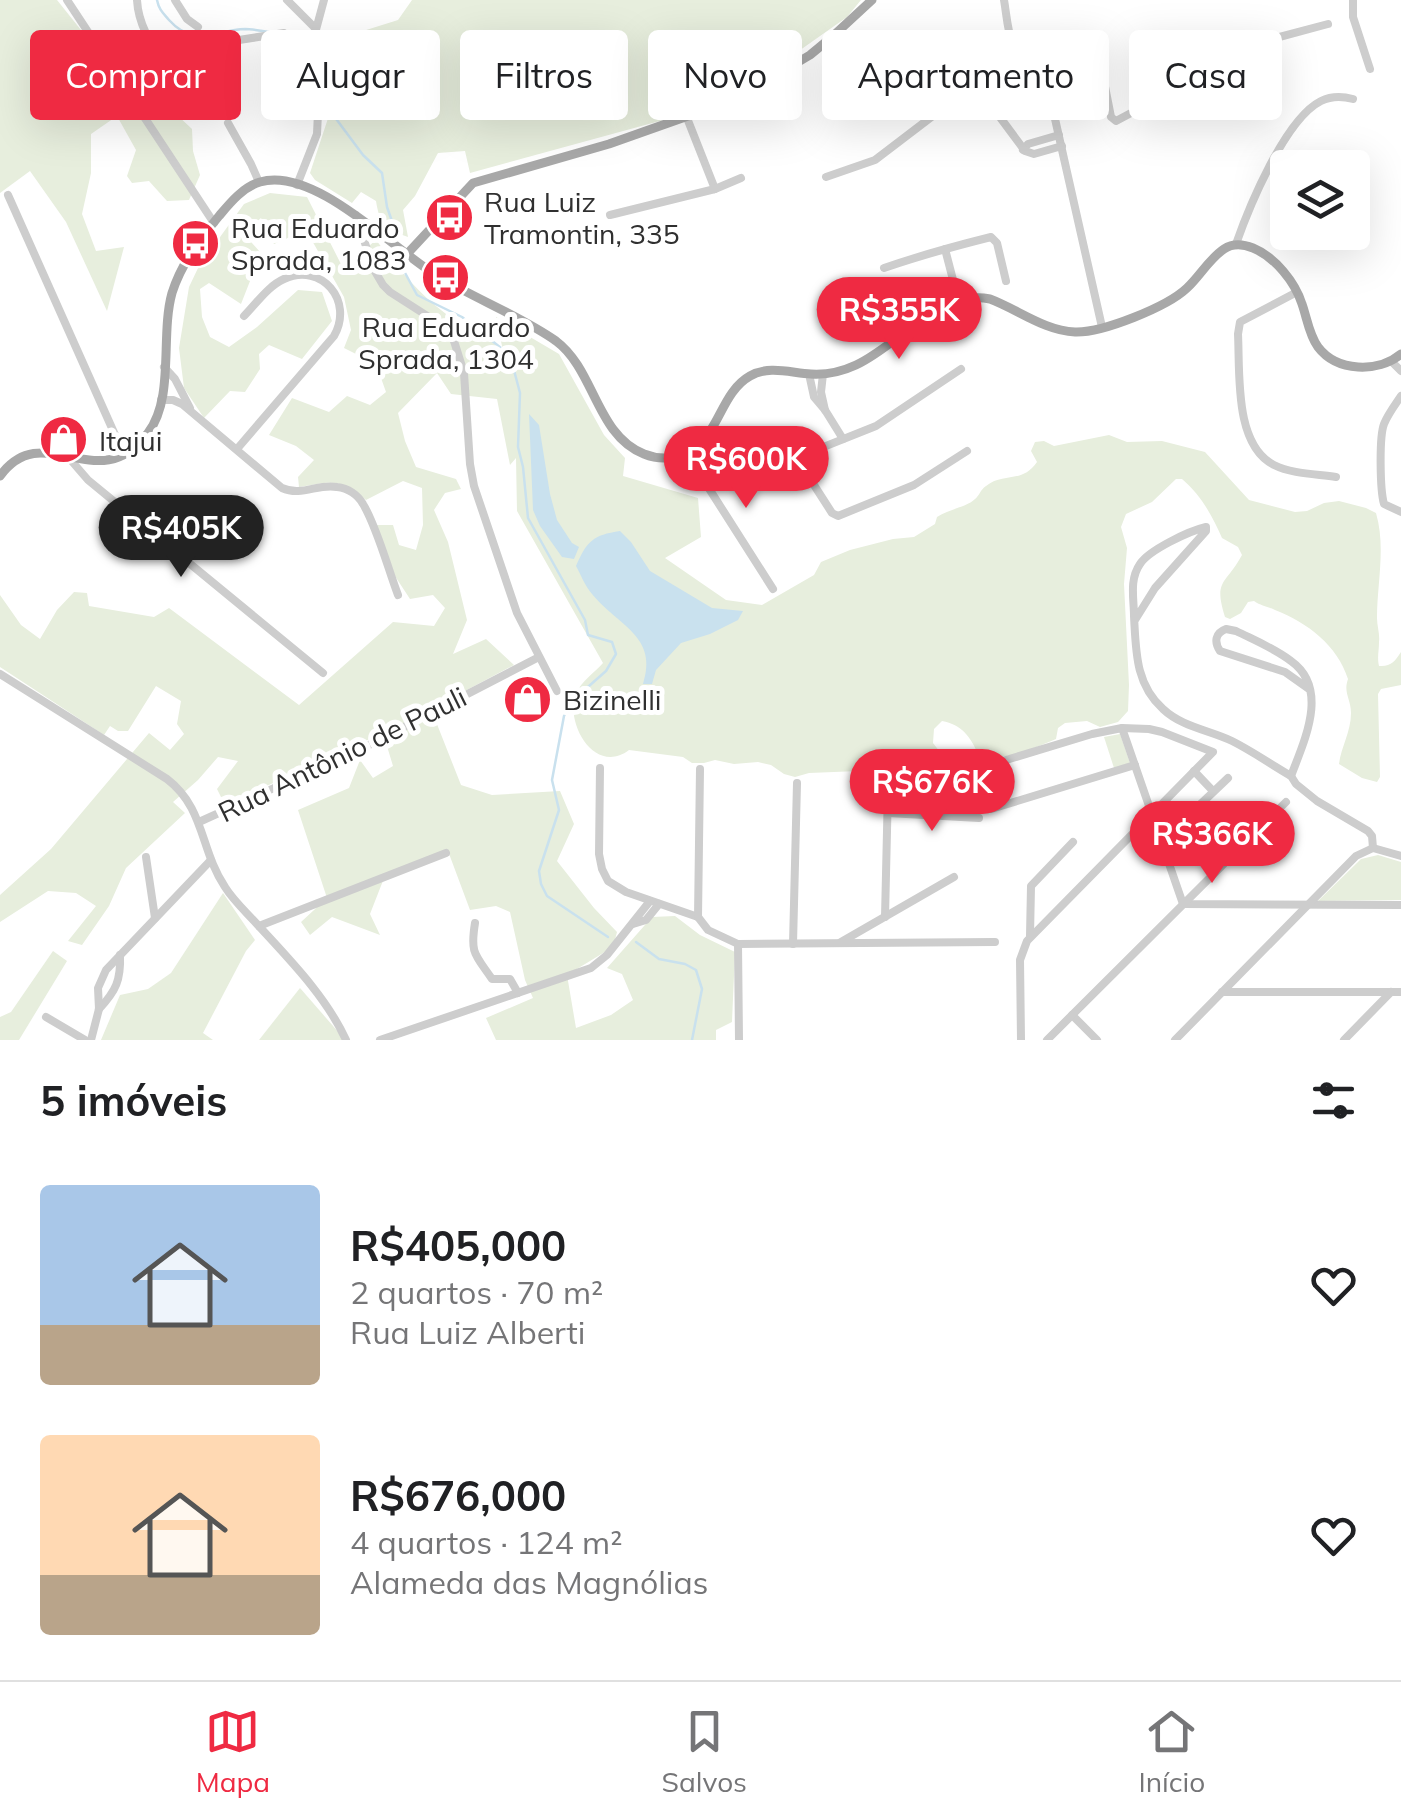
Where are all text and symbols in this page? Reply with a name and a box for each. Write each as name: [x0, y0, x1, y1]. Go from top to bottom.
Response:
chip: Comprar: [30, 30, 241, 120]
chip: Alugar: [261, 30, 440, 120]
chip: Filtros: [460, 30, 628, 120]
chip: Novo: [648, 30, 802, 120]
chip: Apartamento: [822, 30, 1109, 120]
chip: Casa: [1129, 30, 1282, 120]
map controls: [1270, 150, 1370, 250]
button: layers: [1270, 150, 1370, 250]
place label: Rua Luiz Tramontin, 335: [484, 184, 680, 251]
bus stop icon: Rua Luiz Tramontin, 335: [423, 191, 475, 243]
place label: Rua Eduardo Sprada, 1083: [231, 210, 407, 277]
bus stop icon: Rua Eduardo Sprada, 1083: [170, 217, 222, 269]
bus stop icon: Rua Eduardo Sprada, 1304: [420, 252, 472, 304]
pin: R$355K: [818, 277, 980, 362]
text: R$355K: [839, 289, 959, 329]
place label: Rua Eduardo Sprada, 1304: [358, 309, 534, 376]
shop icon: Itajui: [38, 414, 90, 466]
place label: Itajui: [99, 423, 162, 458]
pin: R$600K: [665, 426, 827, 511]
text: R$600K: [686, 438, 806, 478]
pin: R$405K: [100, 495, 262, 580]
text: R$405K: [121, 507, 241, 547]
shop icon: Bizinelli: [502, 673, 554, 725]
street label: Rua Antônio de Pauli: [212, 679, 472, 829]
place label: Bizinelli: [563, 682, 662, 717]
pin: R$676K: [851, 749, 1013, 834]
text: R$676K: [872, 761, 992, 801]
pin: R$366K: [1131, 801, 1293, 886]
text: R$366K: [1152, 813, 1272, 853]
icon: filters: [1306, 1073, 1361, 1128]
text: 5 imóveis: [40, 1074, 227, 1127]
text: R$405,000: [350, 1219, 566, 1272]
icon: home: [120, 1225, 240, 1345]
icon: heart: [1306, 1258, 1361, 1313]
text: 2 quartos · 70 m²: [350, 1272, 603, 1312]
text: Rua Luiz Alberti: [350, 1312, 585, 1352]
text: R$676,000: [350, 1469, 566, 1522]
icon: home: [120, 1475, 240, 1595]
icon: heart: [1306, 1508, 1361, 1563]
text: 4 quartos · 124 m²: [350, 1522, 622, 1562]
text: Alameda das Magnólias: [350, 1562, 709, 1602]
tab: Mapa: [196, 1704, 270, 1799]
tab: Salvos: [662, 1704, 747, 1799]
tab: Início: [1138, 1704, 1205, 1799]

